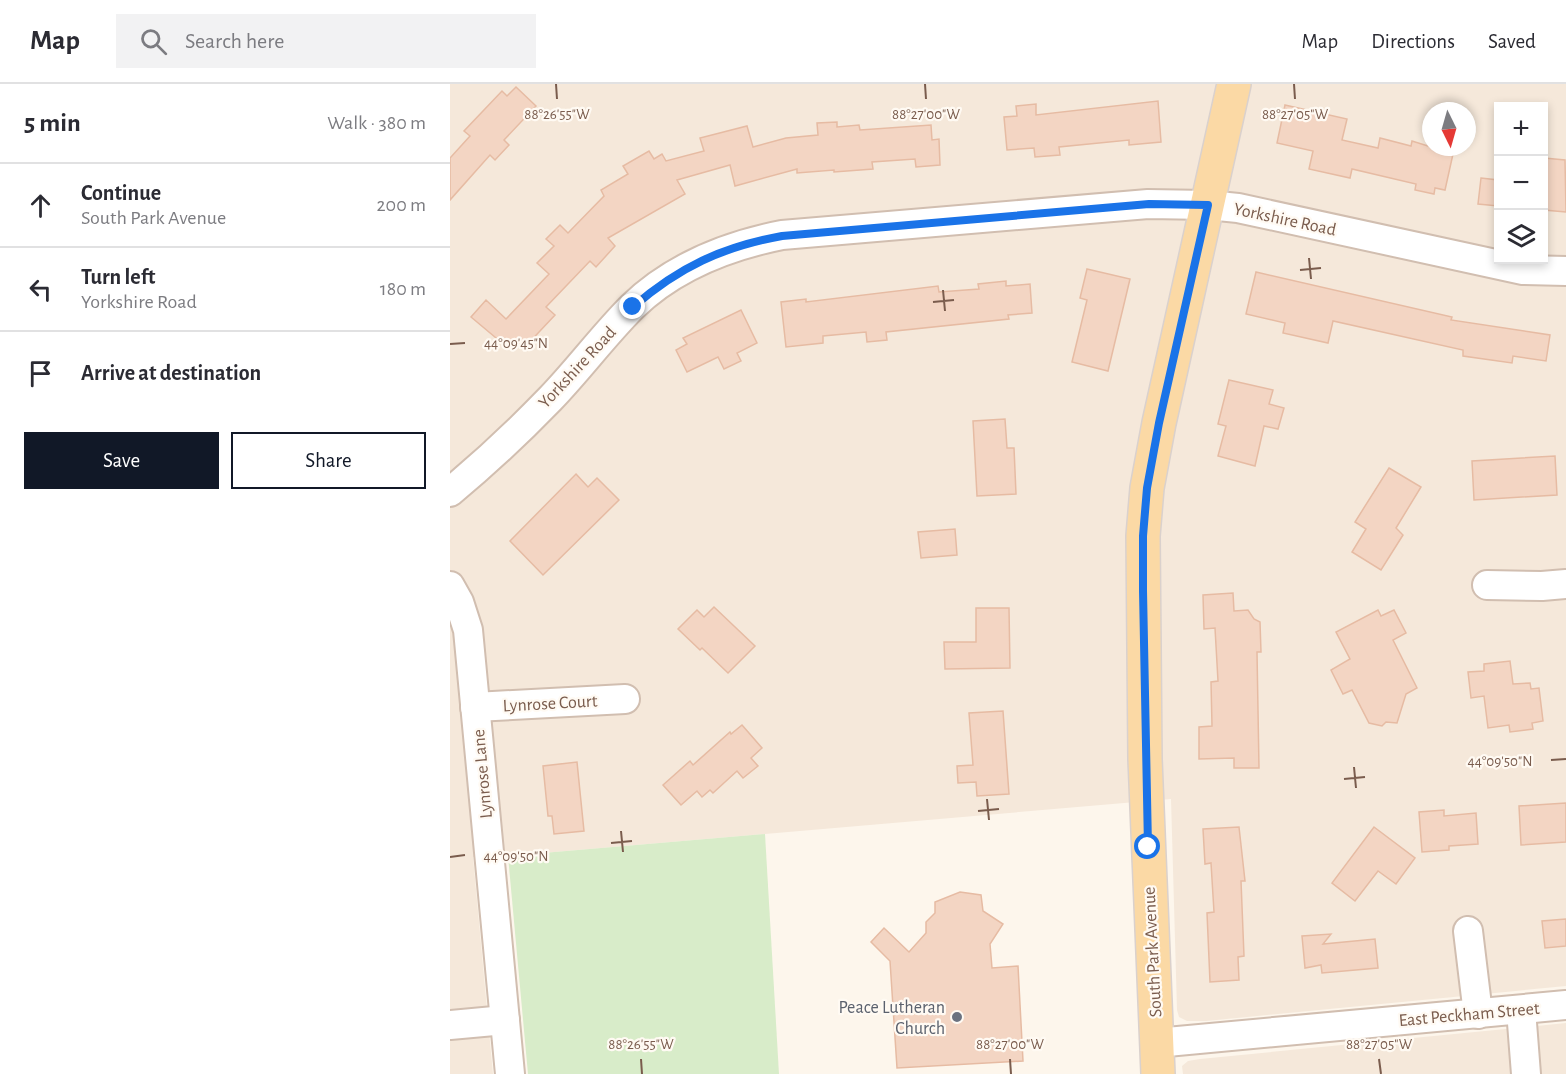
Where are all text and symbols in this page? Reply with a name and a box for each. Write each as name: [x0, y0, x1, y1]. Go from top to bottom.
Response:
search box: [116, 14, 536, 68]
icon: search: [137, 25, 170, 58]
text: Map: [30, 27, 80, 55]
text: Search here: [185, 30, 284, 52]
text: Map: [1302, 31, 1338, 52]
text: Directions: [1371, 31, 1455, 52]
text: Saved: [1488, 31, 1536, 52]
north arrow: [1422, 102, 1476, 156]
map controls: [1494, 102, 1548, 264]
button: +: [1494, 102, 1548, 156]
text: 88°26'55"W: [524, 107, 590, 122]
text: 88°27'00"W: [892, 107, 961, 122]
text: 88°27'05"W: [1262, 107, 1329, 122]
text: 5 min: [24, 110, 81, 136]
text: Walk · 380 m: [327, 113, 426, 133]
button: −: [1494, 156, 1548, 210]
text: Continue: [81, 182, 161, 204]
icon: ahead: [24, 189, 57, 222]
text: 200 m: [376, 195, 426, 215]
street label: Yorkshire Road: [1232, 200, 1338, 240]
text: South Park Avenue: [81, 208, 226, 228]
button: layers: [1494, 210, 1548, 264]
text: Turn left: [81, 266, 155, 288]
icon: left: [24, 273, 57, 306]
text: 180 m: [380, 279, 426, 299]
text: Yorkshire Road: [81, 292, 197, 312]
route end: [619, 293, 645, 319]
street label: Yorkshire Road: [536, 323, 620, 412]
text: 44°09'45"N: [484, 336, 548, 351]
icon: arrive: [24, 357, 57, 390]
text: Arrive at destination: [81, 362, 261, 384]
button: Save: [24, 432, 219, 489]
button: Share: [231, 432, 426, 489]
street label: Lynrose Court: [502, 693, 598, 715]
street label: Lynrose Lane: [470, 728, 496, 819]
text: 44°09'50"N: [1468, 754, 1532, 769]
route start: [1134, 833, 1160, 859]
text: 44°09'50"N: [484, 849, 548, 864]
street label: South Park Avenue: [1141, 886, 1165, 1018]
place label: Peace Lutheran Church: [838, 999, 945, 1038]
street label: East Peckham Street: [1398, 1000, 1541, 1030]
marker: Peace Lutheran Church: [950, 1010, 964, 1024]
text: 88°26'55"W: [608, 1037, 674, 1052]
text: 88°27'00"W: [976, 1037, 1045, 1052]
text: 88°27'05"W: [1346, 1037, 1413, 1052]

